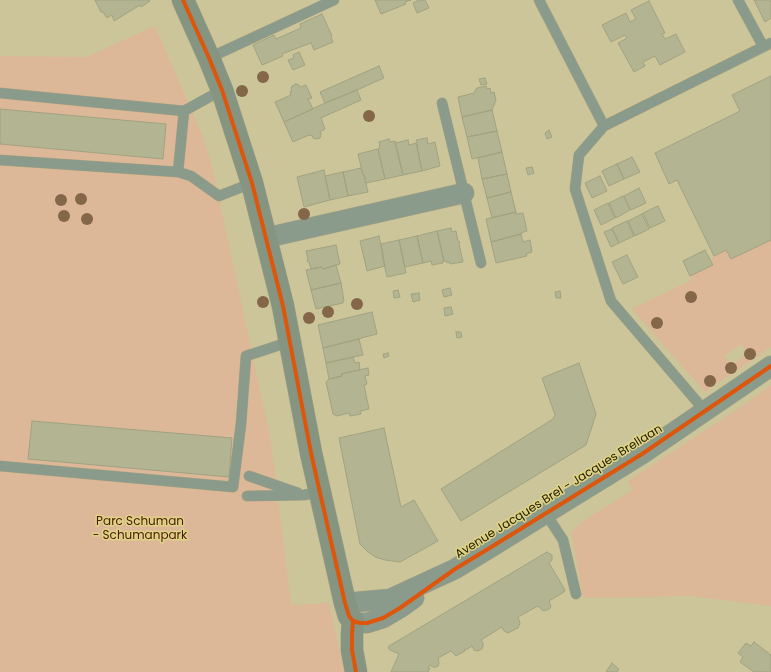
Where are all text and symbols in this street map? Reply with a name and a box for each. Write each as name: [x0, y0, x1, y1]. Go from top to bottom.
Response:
street label: Avenue Jacques Brel - Jacques Brellaan: [453, 422, 665, 562]
park label: Parc Schuman - Schumanpark: [93, 515, 187, 543]

